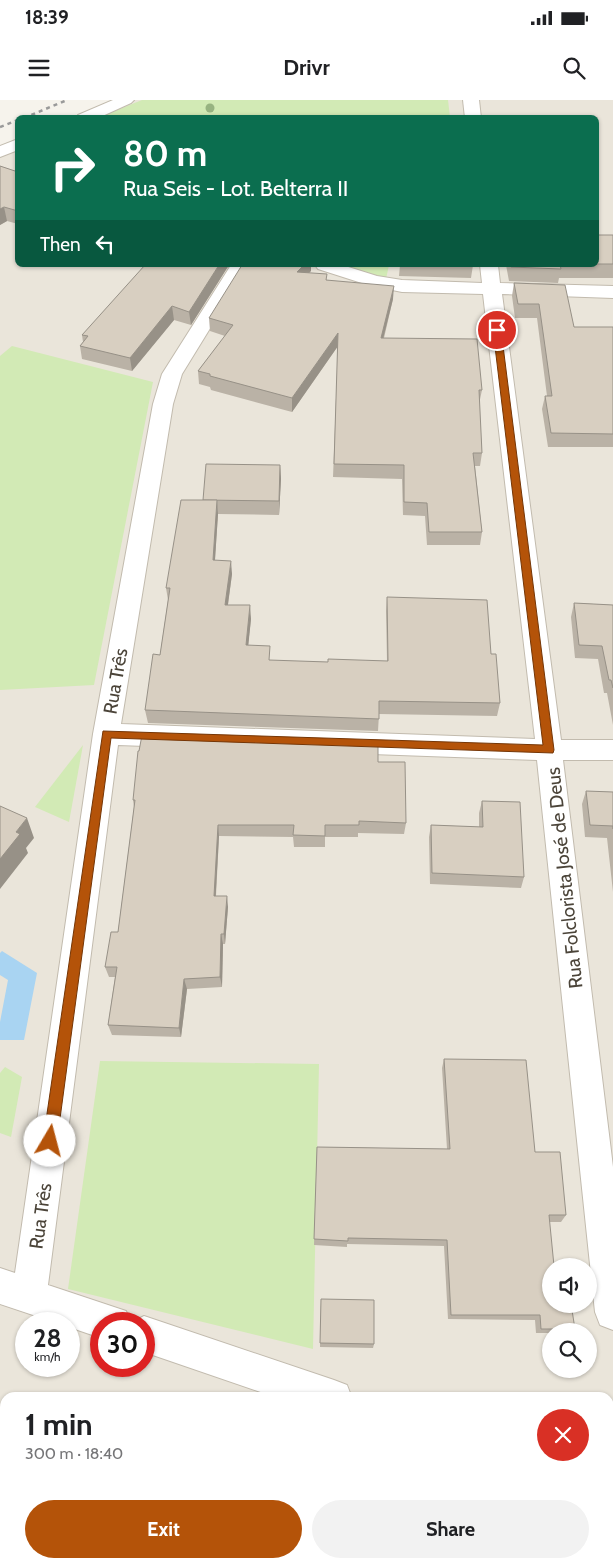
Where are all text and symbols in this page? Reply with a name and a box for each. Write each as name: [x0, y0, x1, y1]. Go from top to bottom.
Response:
text: 18:39: [25, 6, 69, 29]
icon: menu: [25, 54, 53, 82]
text: Drivr: [283, 54, 330, 81]
icon: search: [560, 54, 588, 82]
text: 80 m: [123, 132, 207, 175]
icon: right: [40, 135, 105, 200]
text: Rua Seis - Lot. Belterra II: [123, 175, 348, 202]
icon: left: [91, 230, 119, 258]
text: Then: [40, 233, 81, 256]
pin: [476, 309, 518, 351]
icon: arrive: [483, 316, 511, 344]
street label: Rua Três: [98, 646, 133, 716]
street label: Rua Folclorista José de Deus: [541, 766, 588, 990]
position arrow: [23, 1114, 75, 1166]
street label: Rua Três: [24, 1181, 57, 1251]
map controls: [542, 1258, 597, 1378]
button: sound: [542, 1258, 597, 1313]
speed limit sign: 30: [90, 1312, 155, 1377]
text: 28: [33, 1323, 62, 1353]
button: search: [542, 1323, 597, 1378]
text: km/h: [34, 1349, 61, 1364]
text: 1 min: [25, 1406, 93, 1443]
button: close: [537, 1409, 589, 1461]
text: 300 m · 18:40: [25, 1444, 123, 1463]
button: Exit: [25, 1500, 302, 1558]
button: Share: [312, 1500, 589, 1558]

